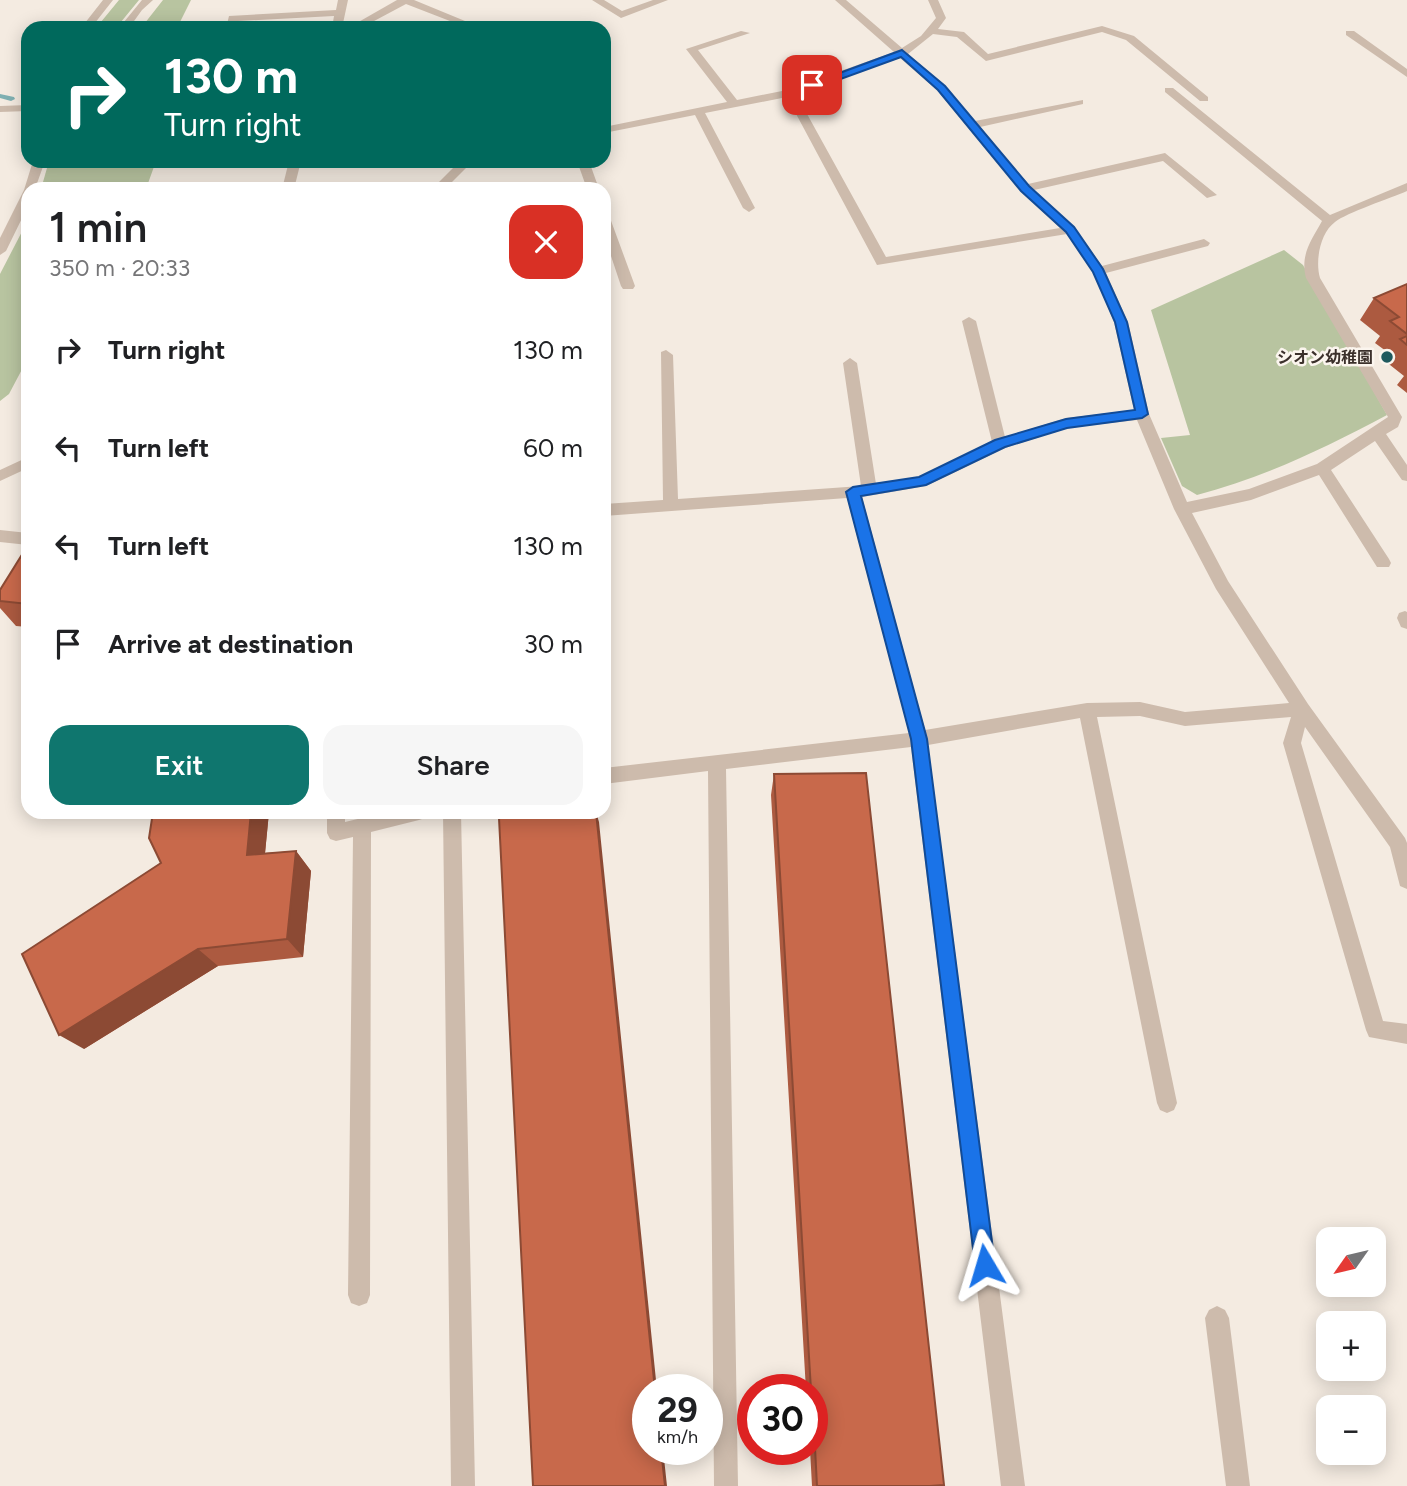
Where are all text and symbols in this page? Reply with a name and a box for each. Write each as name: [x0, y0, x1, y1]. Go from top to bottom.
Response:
text: 130 m: [164, 46, 298, 105]
icon: right: [49, 49, 140, 140]
pin: [782, 55, 842, 115]
icon: arrive: [793, 66, 831, 104]
text: Turn right: [164, 106, 302, 144]
text: 1 min: [49, 202, 147, 253]
button: close: [509, 205, 583, 279]
text: 350 m · 20:33: [49, 254, 190, 282]
icon: right: [49, 331, 87, 369]
text: Turn right: [108, 334, 225, 366]
text: 130 m: [513, 334, 583, 366]
place label: シオン幼稚園: [1277, 348, 1373, 367]
marker: シオン幼稚園: [1379, 349, 1395, 365]
icon: left: [49, 429, 87, 467]
text: Turn left: [108, 432, 209, 464]
text: 60 m: [523, 432, 583, 464]
icon: left: [49, 527, 87, 565]
text: Turn left: [108, 530, 209, 562]
text: 130 m: [513, 530, 583, 562]
icon: arrive: [49, 625, 87, 663]
text: Arrive at destination: [108, 628, 353, 660]
text: 30 m: [524, 628, 583, 660]
button: Exit: [49, 725, 309, 805]
button: Share: [323, 725, 583, 805]
north arrow: [1316, 1227, 1386, 1297]
map controls: [1316, 1227, 1386, 1465]
position arrow: [948, 1228, 1022, 1302]
button: +: [1316, 1311, 1386, 1381]
speed limit sign: 30: [737, 1374, 828, 1465]
text: 29: [657, 1389, 698, 1431]
button: −: [1316, 1395, 1386, 1465]
text: km/h: [657, 1426, 698, 1448]

